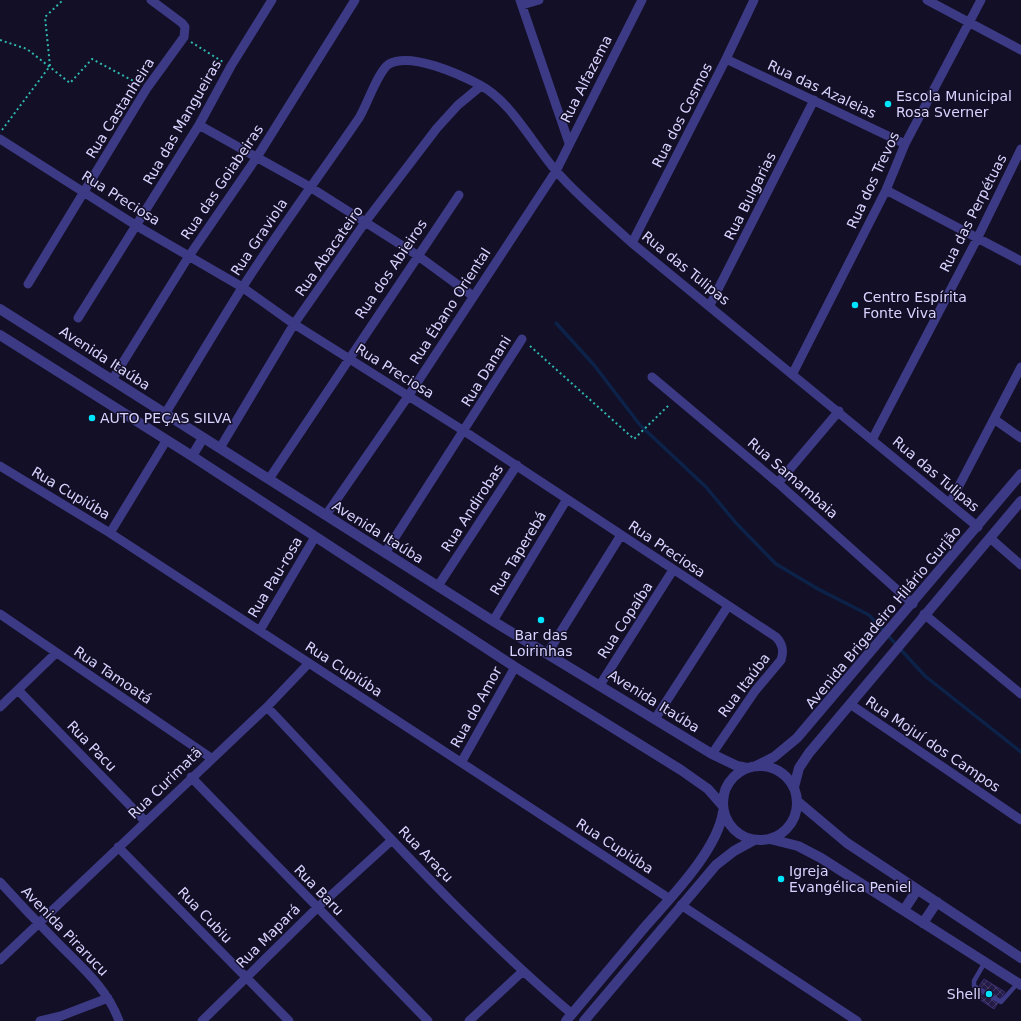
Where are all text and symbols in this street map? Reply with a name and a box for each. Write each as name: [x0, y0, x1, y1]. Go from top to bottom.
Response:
street label: Rua Alfazema: [557, 33, 615, 125]
street label: Rua Castanheira: [83, 55, 157, 161]
street label: Rua das Mangueiras: [140, 57, 224, 187]
street label: Rua das Azaleias: [765, 57, 879, 121]
street label: Rua dos Cosmos: [649, 60, 715, 170]
place label: Escola Municipal Rosa Sverner: [896, 88, 1012, 120]
marker: Escola Municipal Rosa Sverner: [883, 99, 893, 109]
street label: Rua das Goiabeiras: [178, 122, 266, 242]
street label: Rua dos Trevos: [844, 129, 902, 231]
street label: Rua Bulgarias: [721, 149, 779, 243]
street label: Rua das Perpétuas: [936, 151, 1010, 275]
street label: Rua Preciosa: [79, 168, 163, 228]
street label: Rua Graviola: [227, 195, 291, 279]
street label: Rua Abacateiro: [292, 203, 366, 299]
street label: Rua dos Abieiros: [352, 216, 430, 322]
street label: Rua das Tulipas: [639, 228, 733, 308]
street label: Rua Ébano Oriental: [406, 245, 494, 367]
place label: Centro Espírita Fonte Viva: [863, 289, 967, 321]
marker: Centro Espírita Fonte Viva: [850, 300, 860, 310]
street label: Avenida Itaúba: [57, 323, 153, 393]
street label: Rua Danani: [458, 333, 514, 409]
street label: Rua Preciosa: [353, 341, 437, 401]
place label: AUTO PEÇAS SILVA: [100, 410, 232, 426]
marker: AUTO PEÇAS SILVA: [87, 413, 97, 423]
street label: Rua das Tulipas: [889, 433, 983, 515]
street label: Rua Samambaia: [745, 434, 841, 522]
street label: Rua Andirobas: [438, 461, 506, 555]
street label: Rua Cupiúba: [29, 463, 113, 523]
street label: Avenida Itaúba: [329, 497, 427, 567]
street label: Rua Taperebá: [487, 508, 549, 598]
street label: Rua Preciosa: [626, 517, 708, 581]
street label: Avenida Brigadeiro Hilário Gurjão: [802, 523, 964, 711]
street label: Rua Pau-rosa: [245, 534, 305, 620]
street label: Rua Copaíba: [594, 579, 656, 661]
marker: Bar das Loirinhas: [536, 615, 546, 625]
place label: Bar das Loirinhas: [509, 627, 573, 659]
street label: Rua Cupiúba: [302, 638, 386, 700]
street label: Rua Tamoatá: [71, 643, 155, 707]
street label: Rua Itaúba: [715, 650, 773, 720]
street label: Rua do Amor: [447, 663, 505, 750]
street label: Avenida Itaúba: [605, 666, 703, 736]
street label: Rua Mojuí dos Campos: [863, 693, 1003, 795]
street label: Rua Pacu: [64, 717, 120, 775]
street label: Rua Curimatã: [125, 744, 205, 822]
street label: Rua Cupiúba: [573, 815, 657, 877]
street label: Rua Araçu: [395, 823, 457, 885]
street label: Rua Baru: [291, 861, 347, 919]
place label: Igreja Evangélica Peniel: [789, 863, 911, 895]
marker: Igreja Evangélica Peniel: [776, 874, 786, 884]
street label: Avenida Pirarucu: [18, 883, 112, 979]
street label: Rua Cubiu: [174, 884, 236, 946]
street label: Rua Mapará: [233, 901, 303, 971]
place label: Shell: [947, 986, 981, 1002]
marker: Shell: [984, 989, 994, 999]

